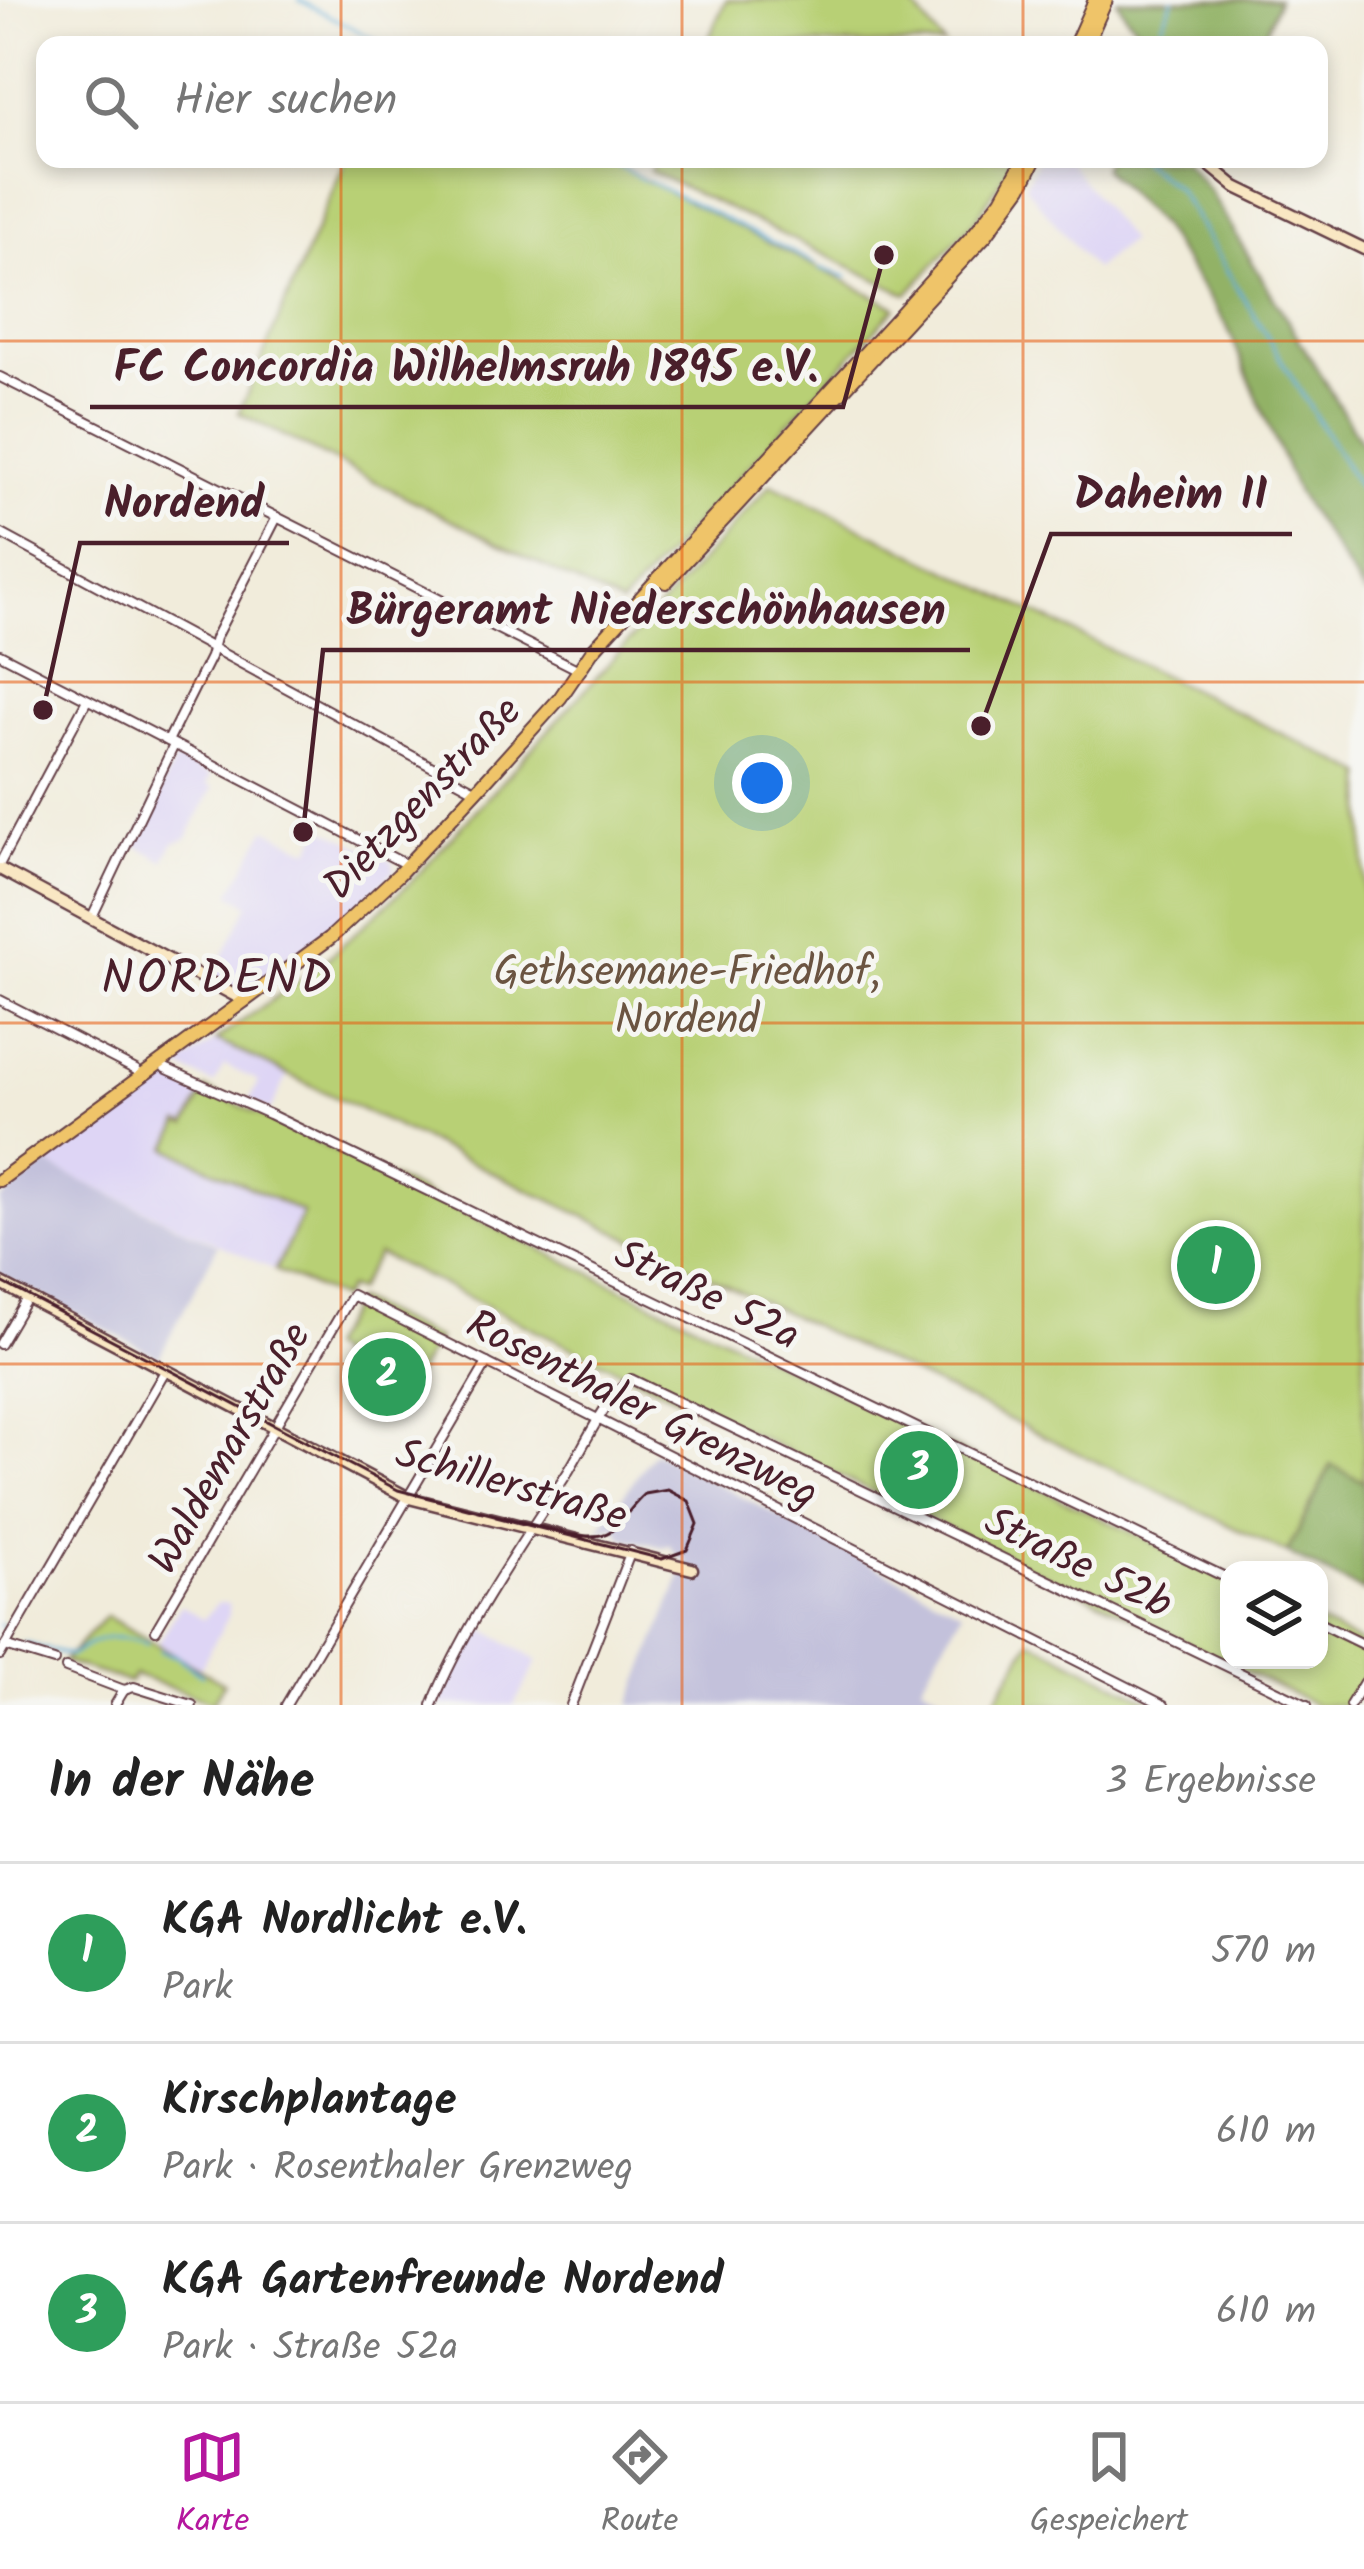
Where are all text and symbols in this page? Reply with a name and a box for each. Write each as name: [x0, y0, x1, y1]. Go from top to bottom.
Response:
search box: [36, 36, 1328, 168]
text: Hier suchen: [174, 66, 397, 138]
icon: search: [78, 69, 144, 135]
callout: FC Concordia Wilhelmsruh 1895 e.V.: [90, 326, 843, 407]
text: FC Concordia Wilhelmsruh 1895 e.V.: [114, 334, 818, 406]
callout: Daheim II: [1051, 453, 1292, 534]
text: Daheim II: [1074, 461, 1268, 533]
callout: Nordend: [80, 462, 289, 543]
text: Nordend: [104, 470, 265, 542]
callout: Bürgeramt Niederschönhausen: [323, 569, 970, 650]
text: Bürgeramt Niederschönhausen: [346, 577, 946, 649]
street label: Dietzgenstraße: [308, 681, 539, 917]
your location: [732, 753, 792, 813]
park label: Gethsemane-Friedhof, Nordend: [494, 940, 880, 1055]
district label: NORDEND: [101, 942, 335, 1018]
pin: 1: [1177, 1220, 1255, 1310]
street label: Straße 52a: [602, 1222, 811, 1370]
street label: Rosenthaler Grenzweg: [454, 1292, 829, 1528]
street label: Waldemarstraße: [132, 1310, 330, 1587]
pin: 2: [348, 1332, 426, 1422]
street label: Schillerstraße: [387, 1421, 635, 1551]
pin: 3: [880, 1425, 958, 1515]
street label: Straße 52b: [972, 1490, 1183, 1638]
map controls: [1220, 1561, 1328, 1669]
button: layers: [1220, 1561, 1328, 1669]
text: In der Nähe: [48, 1743, 314, 1824]
text: 3 Ergebnisse: [1105, 1752, 1316, 1814]
text: KGA Nordlicht e.V.: [162, 1886, 527, 1958]
text: 1: [81, 1922, 93, 1984]
text: 570 m: [1211, 1922, 1316, 1984]
text: Park: [162, 1958, 233, 2020]
text: Kirschplantage: [162, 2066, 456, 2138]
text: 2: [76, 2102, 98, 2164]
text: 610 m: [1216, 2102, 1316, 2164]
text: Park · Rosenthaler Grenzweg: [162, 2138, 633, 2200]
text: KGA Gartenfreunde Nordend: [162, 2246, 724, 2318]
text: 3: [76, 2282, 98, 2344]
text: 610 m: [1216, 2282, 1316, 2344]
text: Park · Straße 52a: [162, 2318, 458, 2380]
tab: Karte: [176, 2424, 249, 2549]
tab: Route: [601, 2424, 678, 2549]
tab: Gespeichert: [1030, 2424, 1188, 2549]

